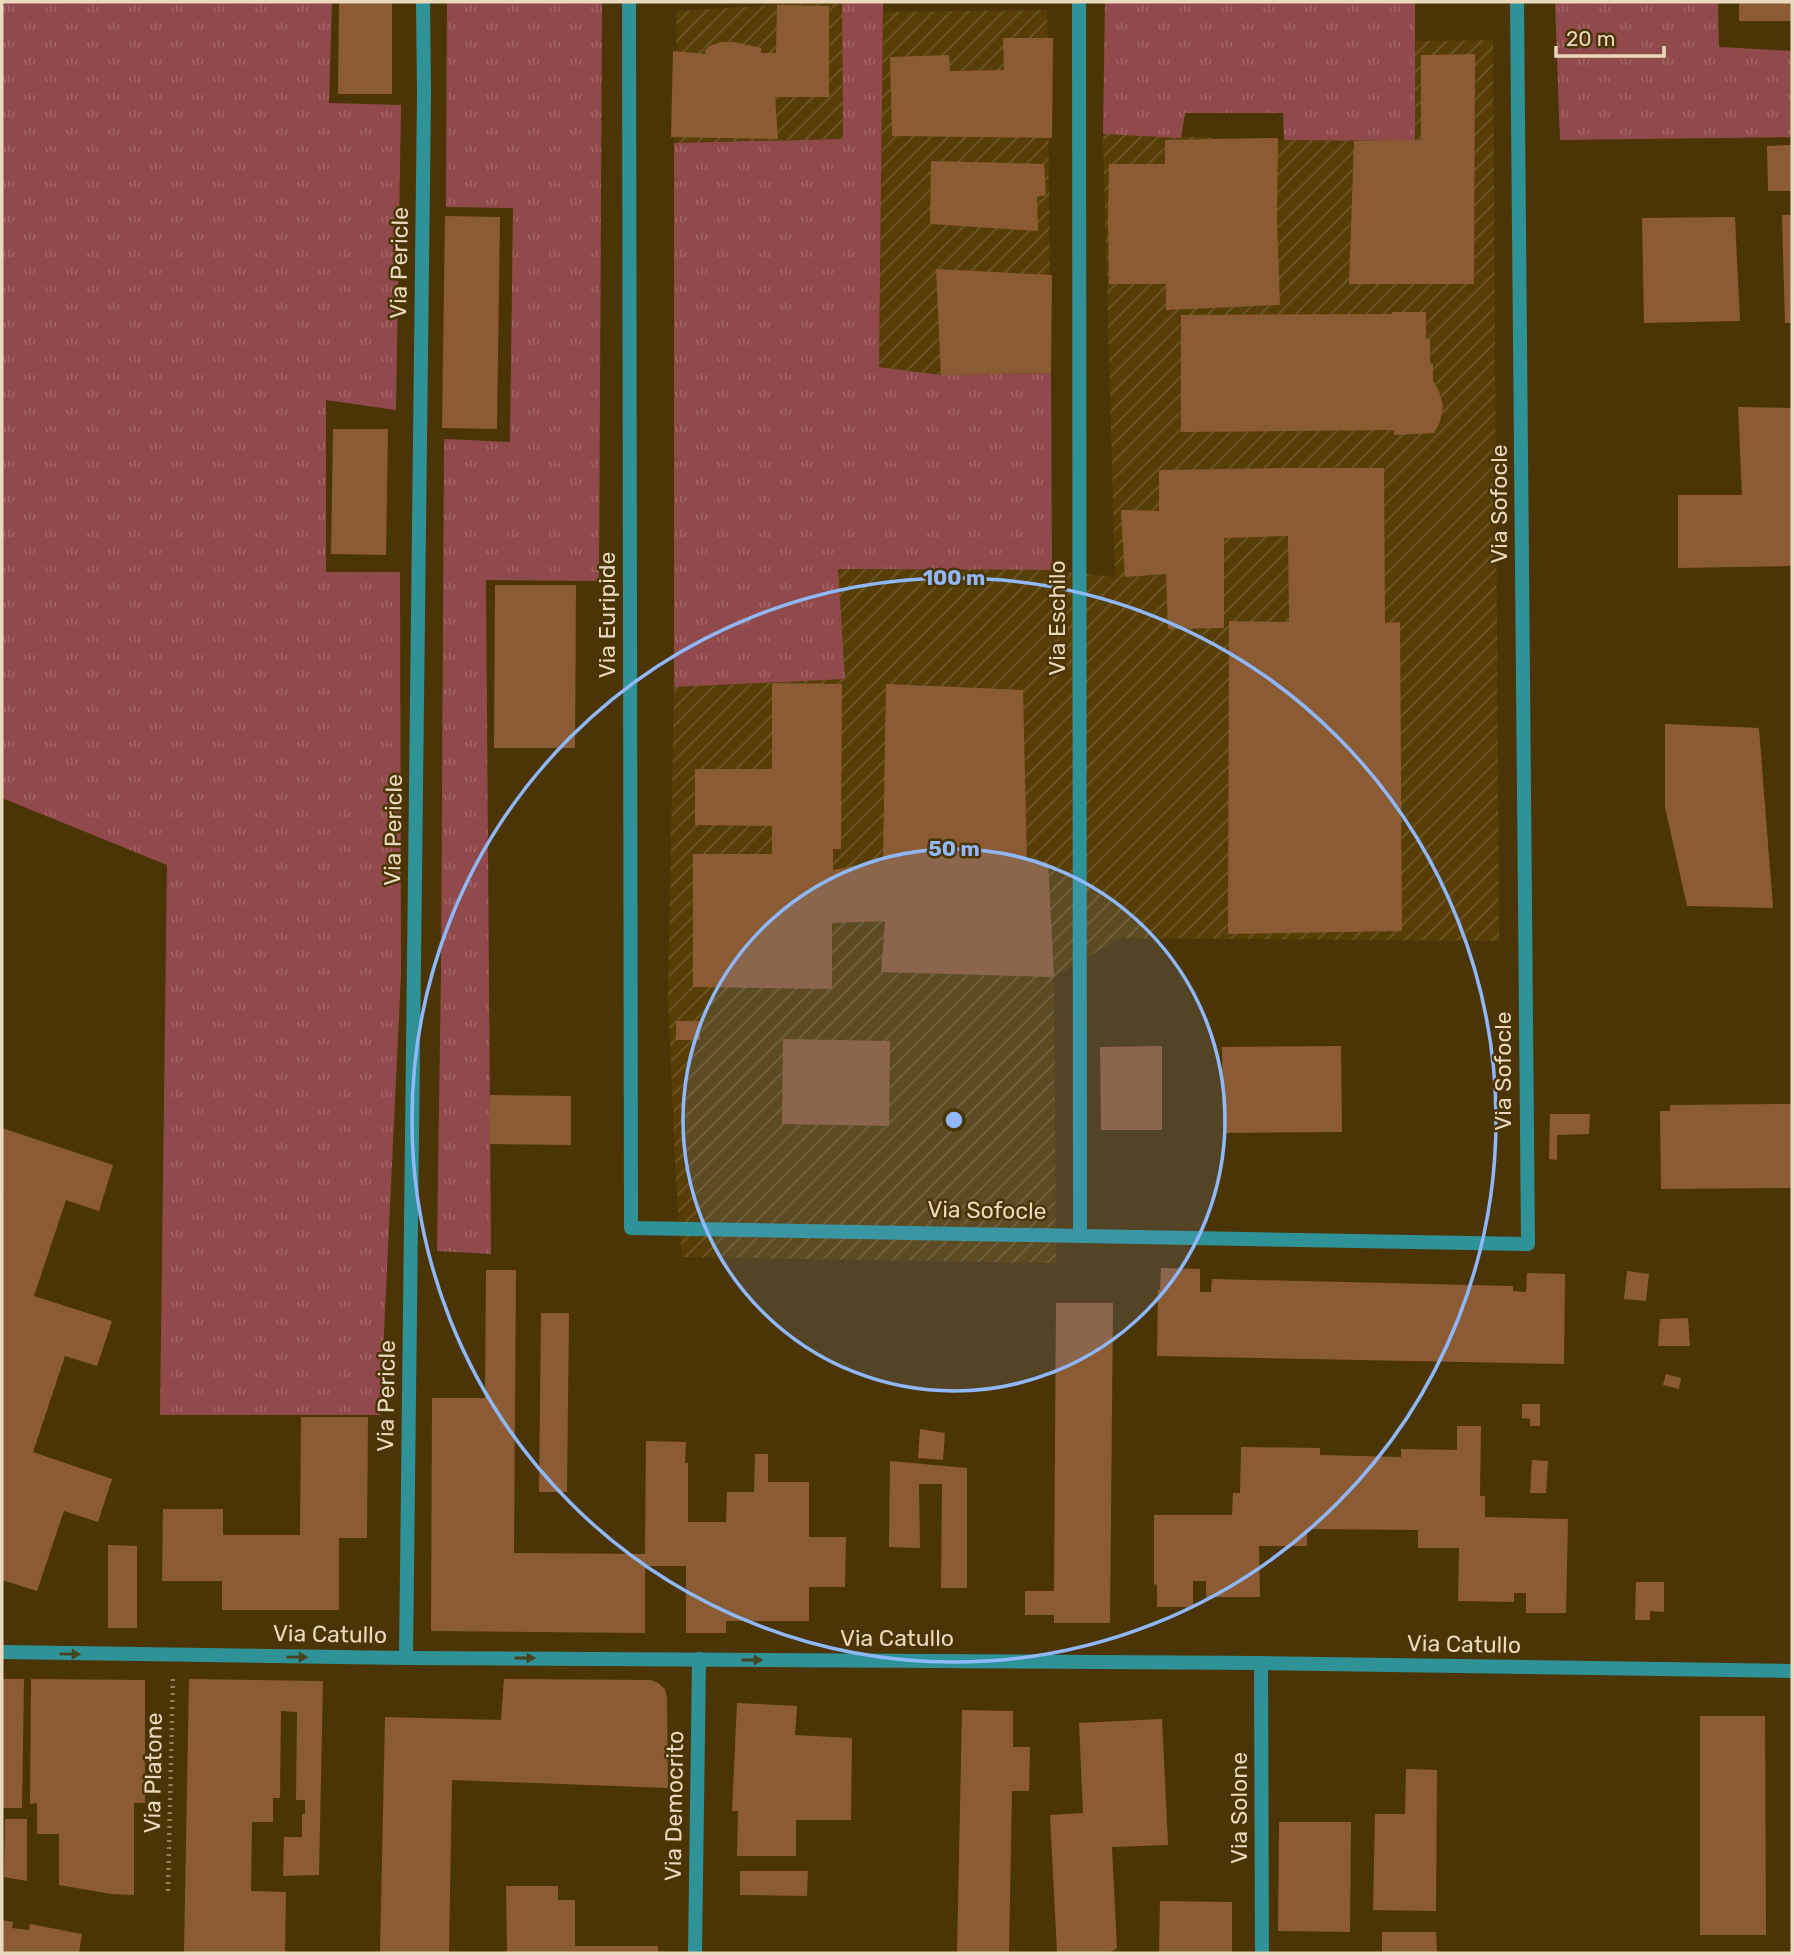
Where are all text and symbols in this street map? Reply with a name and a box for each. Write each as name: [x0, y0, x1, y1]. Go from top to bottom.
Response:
scale bar: [1556, 14, 1664, 58]
text: 20 m: [1566, 26, 1615, 51]
street label: Via Pericle: [384, 207, 414, 319]
street label: Via Sofocle: [1485, 444, 1513, 564]
street label: Via Euripide: [593, 552, 621, 678]
street label: Via Eschilo: [1043, 560, 1071, 676]
text: 100 m: [923, 565, 985, 590]
street label: Via Pericle: [378, 774, 408, 886]
text: 50 m: [928, 836, 980, 861]
street label: Via Sofocle: [1489, 1011, 1517, 1131]
centre of rings: [942, 1108, 966, 1132]
street label: Via Sofocle: [927, 1195, 1047, 1225]
street label: Via Pericle: [371, 1340, 401, 1452]
street label: Via Catullo: [273, 1619, 387, 1649]
street label: Via Catullo: [840, 1624, 954, 1652]
street label: Via Catullo: [1407, 1629, 1521, 1659]
one-way arrow: [59, 1648, 81, 1659]
one-way arrow: [287, 1651, 309, 1663]
one-way arrow: [514, 1652, 536, 1664]
one-way arrow: [742, 1654, 764, 1665]
street label: Via Platone: [138, 1712, 168, 1834]
street label: Via Democrito: [659, 1731, 689, 1881]
street label: Via Solone: [1225, 1752, 1253, 1864]

